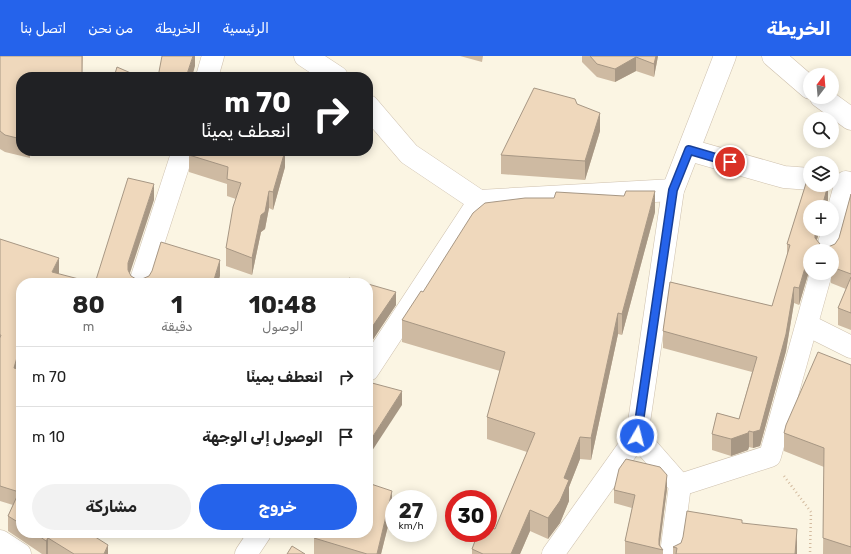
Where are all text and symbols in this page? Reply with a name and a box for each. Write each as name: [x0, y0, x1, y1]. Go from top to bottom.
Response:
text: الخريطة: [766, 17, 831, 40]
text: اتصل بنا: [20, 20, 66, 37]
text: من نحن: [88, 20, 133, 37]
text: الخريطة: [155, 20, 200, 37]
text: الرئيسية: [222, 20, 269, 37]
north arrow: [803, 68, 839, 104]
map controls: [803, 68, 839, 280]
text: 70 m: [224, 86, 291, 119]
icon: right: [305, 88, 357, 140]
button: search: [803, 112, 839, 148]
text: انعطف يمينًا: [201, 120, 291, 142]
pin: [713, 145, 747, 179]
icon: arrive: [719, 151, 741, 173]
button: layers: [803, 156, 839, 192]
button: +: [803, 200, 839, 236]
button: −: [803, 244, 839, 280]
text: 80: [72, 291, 105, 319]
text: 1: [171, 291, 183, 319]
text: 10:48: [249, 291, 317, 319]
text: m: [83, 319, 94, 334]
text: دقيقة: [161, 319, 193, 334]
text: الوصول: [262, 319, 303, 334]
icon: right: [335, 366, 357, 388]
text: 70 m: [32, 368, 66, 386]
text: انعطف يمينًا: [246, 368, 323, 386]
position arrow: [616, 415, 658, 457]
icon: arrive: [335, 426, 357, 448]
text: 10 m: [32, 428, 65, 446]
text: الوصول إلى الوجهة: [202, 428, 323, 446]
button: مشاركة: [32, 484, 191, 530]
button: خروج: [199, 484, 357, 530]
speed limit sign: 30: [445, 490, 497, 542]
text: 27: [399, 499, 423, 523]
text: km/h: [399, 520, 423, 532]

